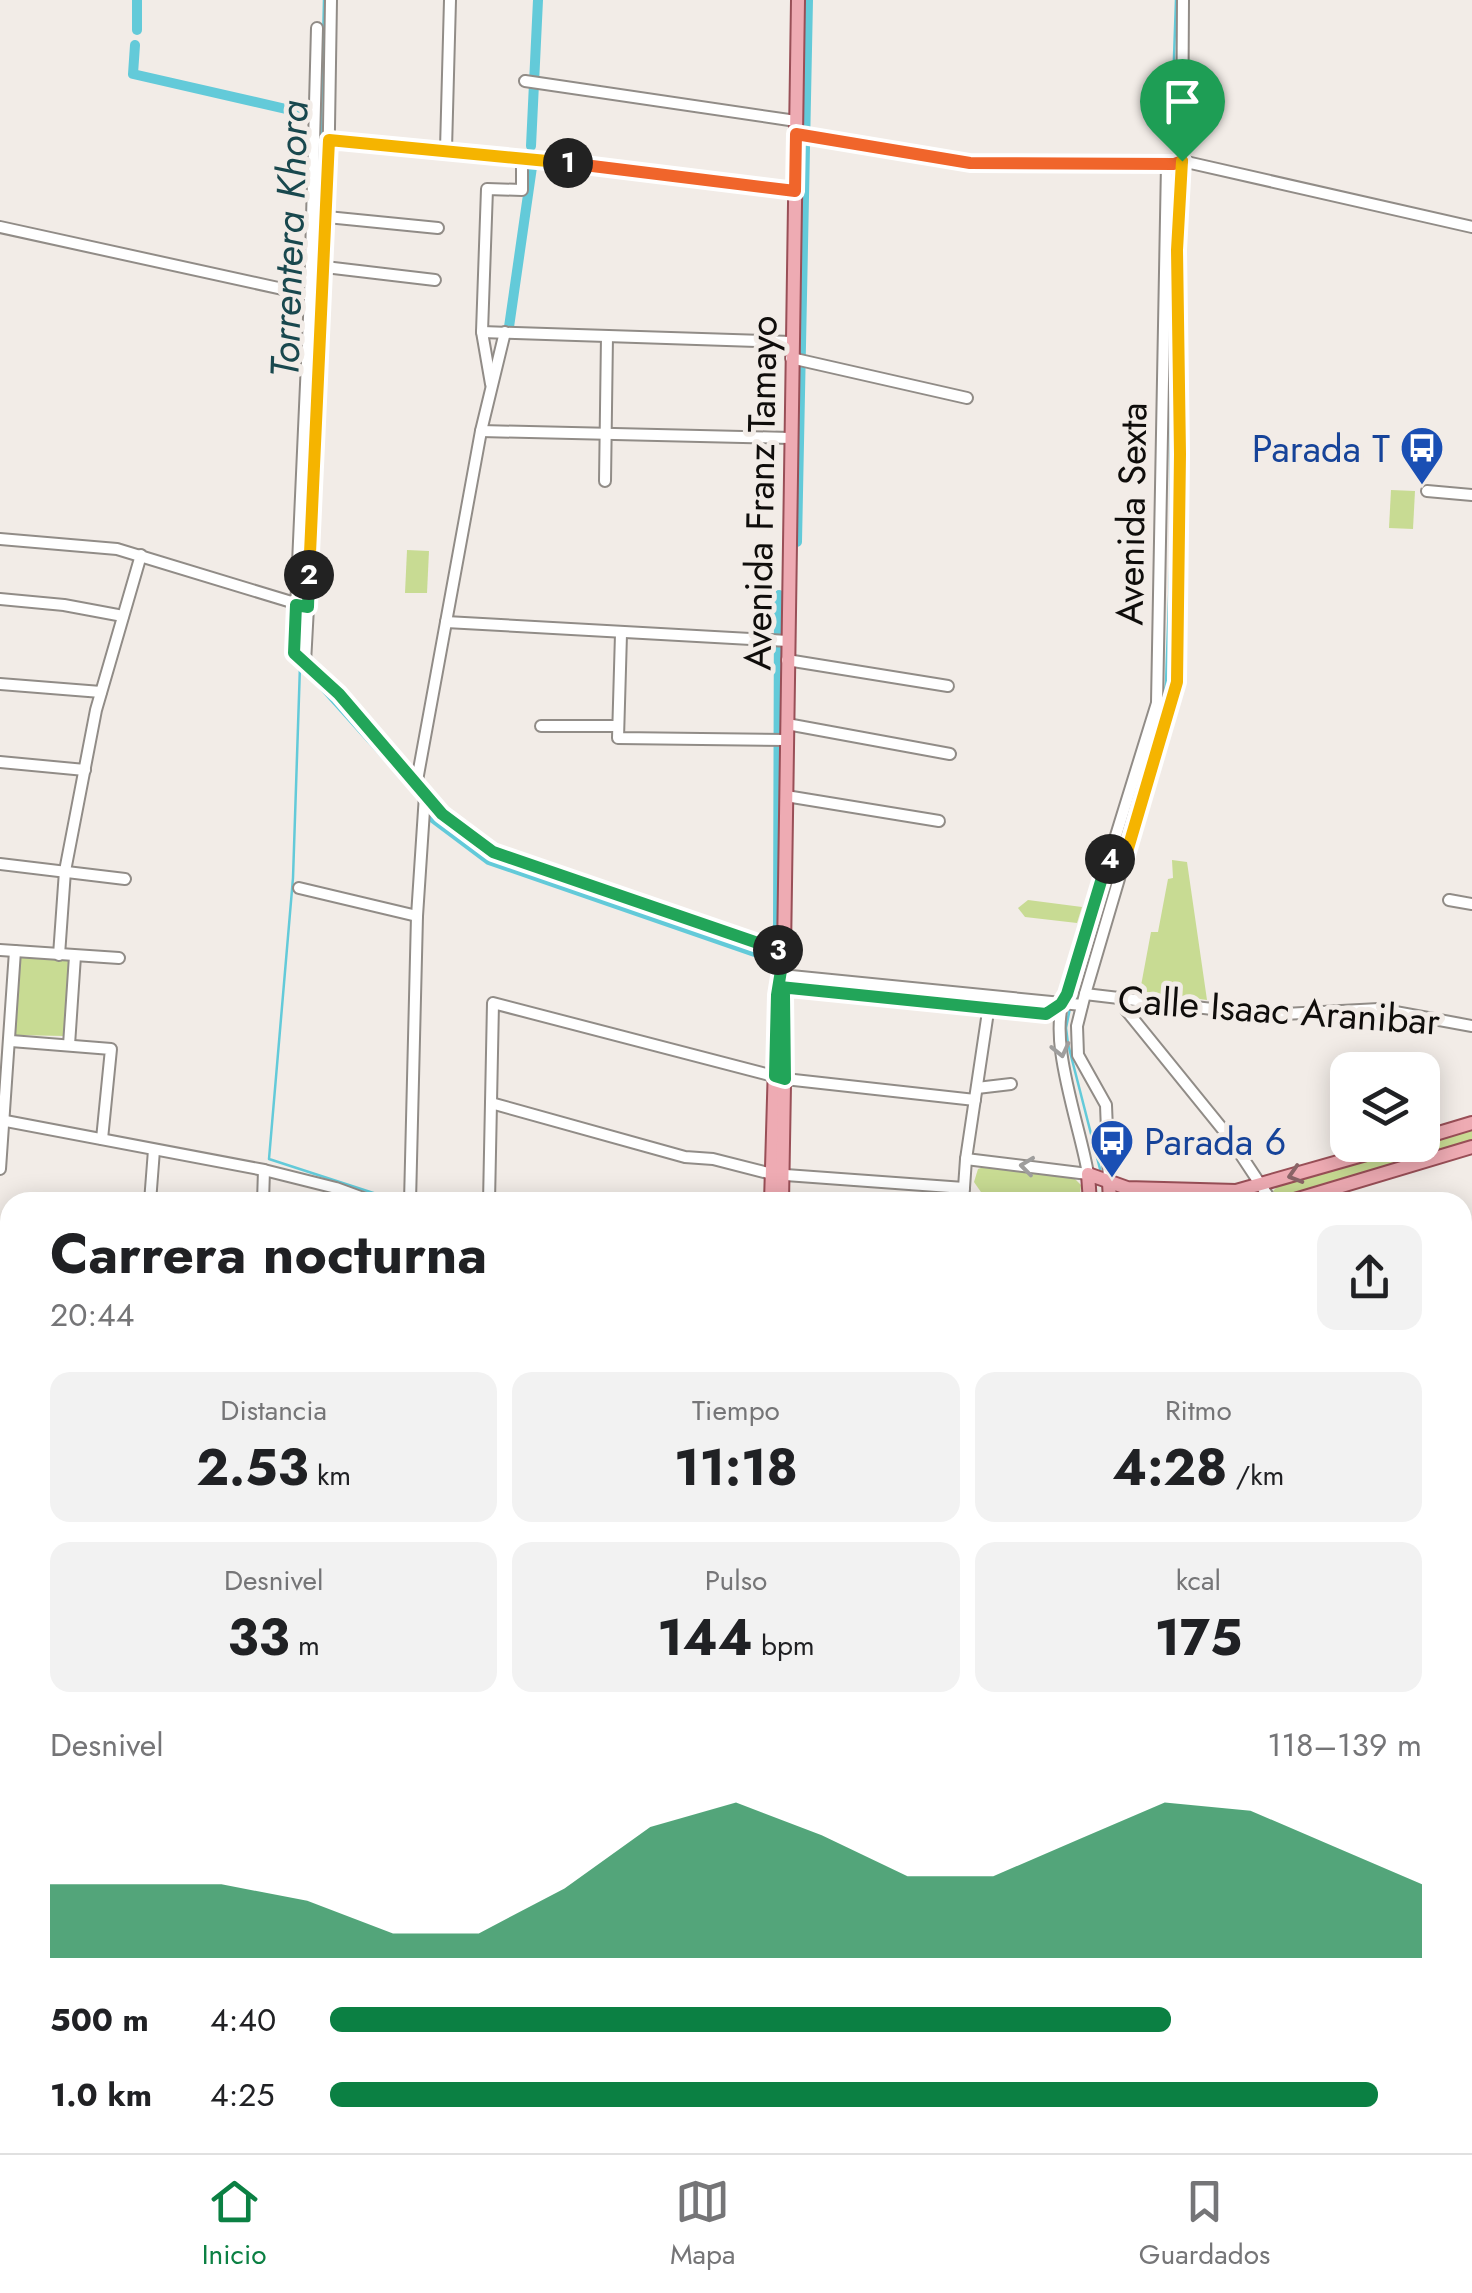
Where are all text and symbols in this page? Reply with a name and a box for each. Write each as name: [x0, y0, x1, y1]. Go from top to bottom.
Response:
pin: [1140, 59, 1225, 162]
icon: arrive: [1155, 74, 1210, 129]
water label: Torrentera Khora: [255, 99, 323, 379]
pin: 1: [543, 138, 593, 188]
text: 1: [561, 142, 575, 183]
street label: Avenida Franz Tamayo: [729, 315, 791, 671]
street label: Avenida Sexta: [1102, 402, 1160, 626]
place label: Parada T: [1252, 421, 1390, 476]
bus stop icon: Parada T: [1399, 425, 1445, 486]
pin: 2: [284, 550, 334, 600]
text: 2: [300, 554, 318, 595]
pin: 4: [1085, 834, 1135, 884]
text: 4: [1100, 838, 1120, 879]
pin: 3: [753, 925, 803, 975]
text: 3: [769, 929, 787, 970]
street label: Calle Isaac Aranibar: [1116, 971, 1442, 1049]
one-way arrow: [1049, 1041, 1070, 1058]
map controls: [1330, 1052, 1440, 1162]
button: layers: [1330, 1052, 1440, 1162]
place label: Parada 6: [1144, 1114, 1287, 1169]
bus stop icon: Parada 6: [1089, 1118, 1135, 1179]
one-way arrow: [1019, 1157, 1035, 1178]
one-way arrow: [1287, 1164, 1305, 1185]
text: Carrera nocturna: [50, 1214, 487, 1294]
button: share: [1317, 1225, 1422, 1330]
text: 20:44: [50, 1292, 134, 1338]
text: Distancia: [220, 1390, 327, 1431]
text: Tiempo: [692, 1390, 780, 1431]
text: Ritmo: [1165, 1390, 1232, 1431]
text: 2.53: [196, 1431, 308, 1504]
text: 11:18: [674, 1431, 798, 1504]
text: 4:28: [1112, 1431, 1227, 1504]
text: km: [308, 1455, 351, 1496]
text: /km: [1227, 1455, 1284, 1496]
text: Desnivel: [224, 1560, 323, 1601]
text: Pulso: [705, 1560, 767, 1601]
text: kcal: [1176, 1560, 1221, 1601]
text: 33: [227, 1601, 290, 1674]
text: 144: [657, 1601, 753, 1674]
text: 175: [1154, 1601, 1242, 1674]
text: m: [290, 1625, 320, 1666]
text: bpm: [753, 1625, 815, 1666]
text: Desnivel: [50, 1722, 164, 1768]
text: 118–139 m: [1267, 1722, 1422, 1768]
text: 500 m: [50, 1997, 149, 2043]
text: 4:40: [210, 1997, 276, 2043]
text: 1.0 km: [50, 2072, 152, 2118]
text: 4:25: [210, 2072, 275, 2118]
tab: Inicio: [202, 2174, 266, 2275]
tab: Mapa: [670, 2174, 735, 2275]
tab: Guardados: [1139, 2174, 1270, 2275]

